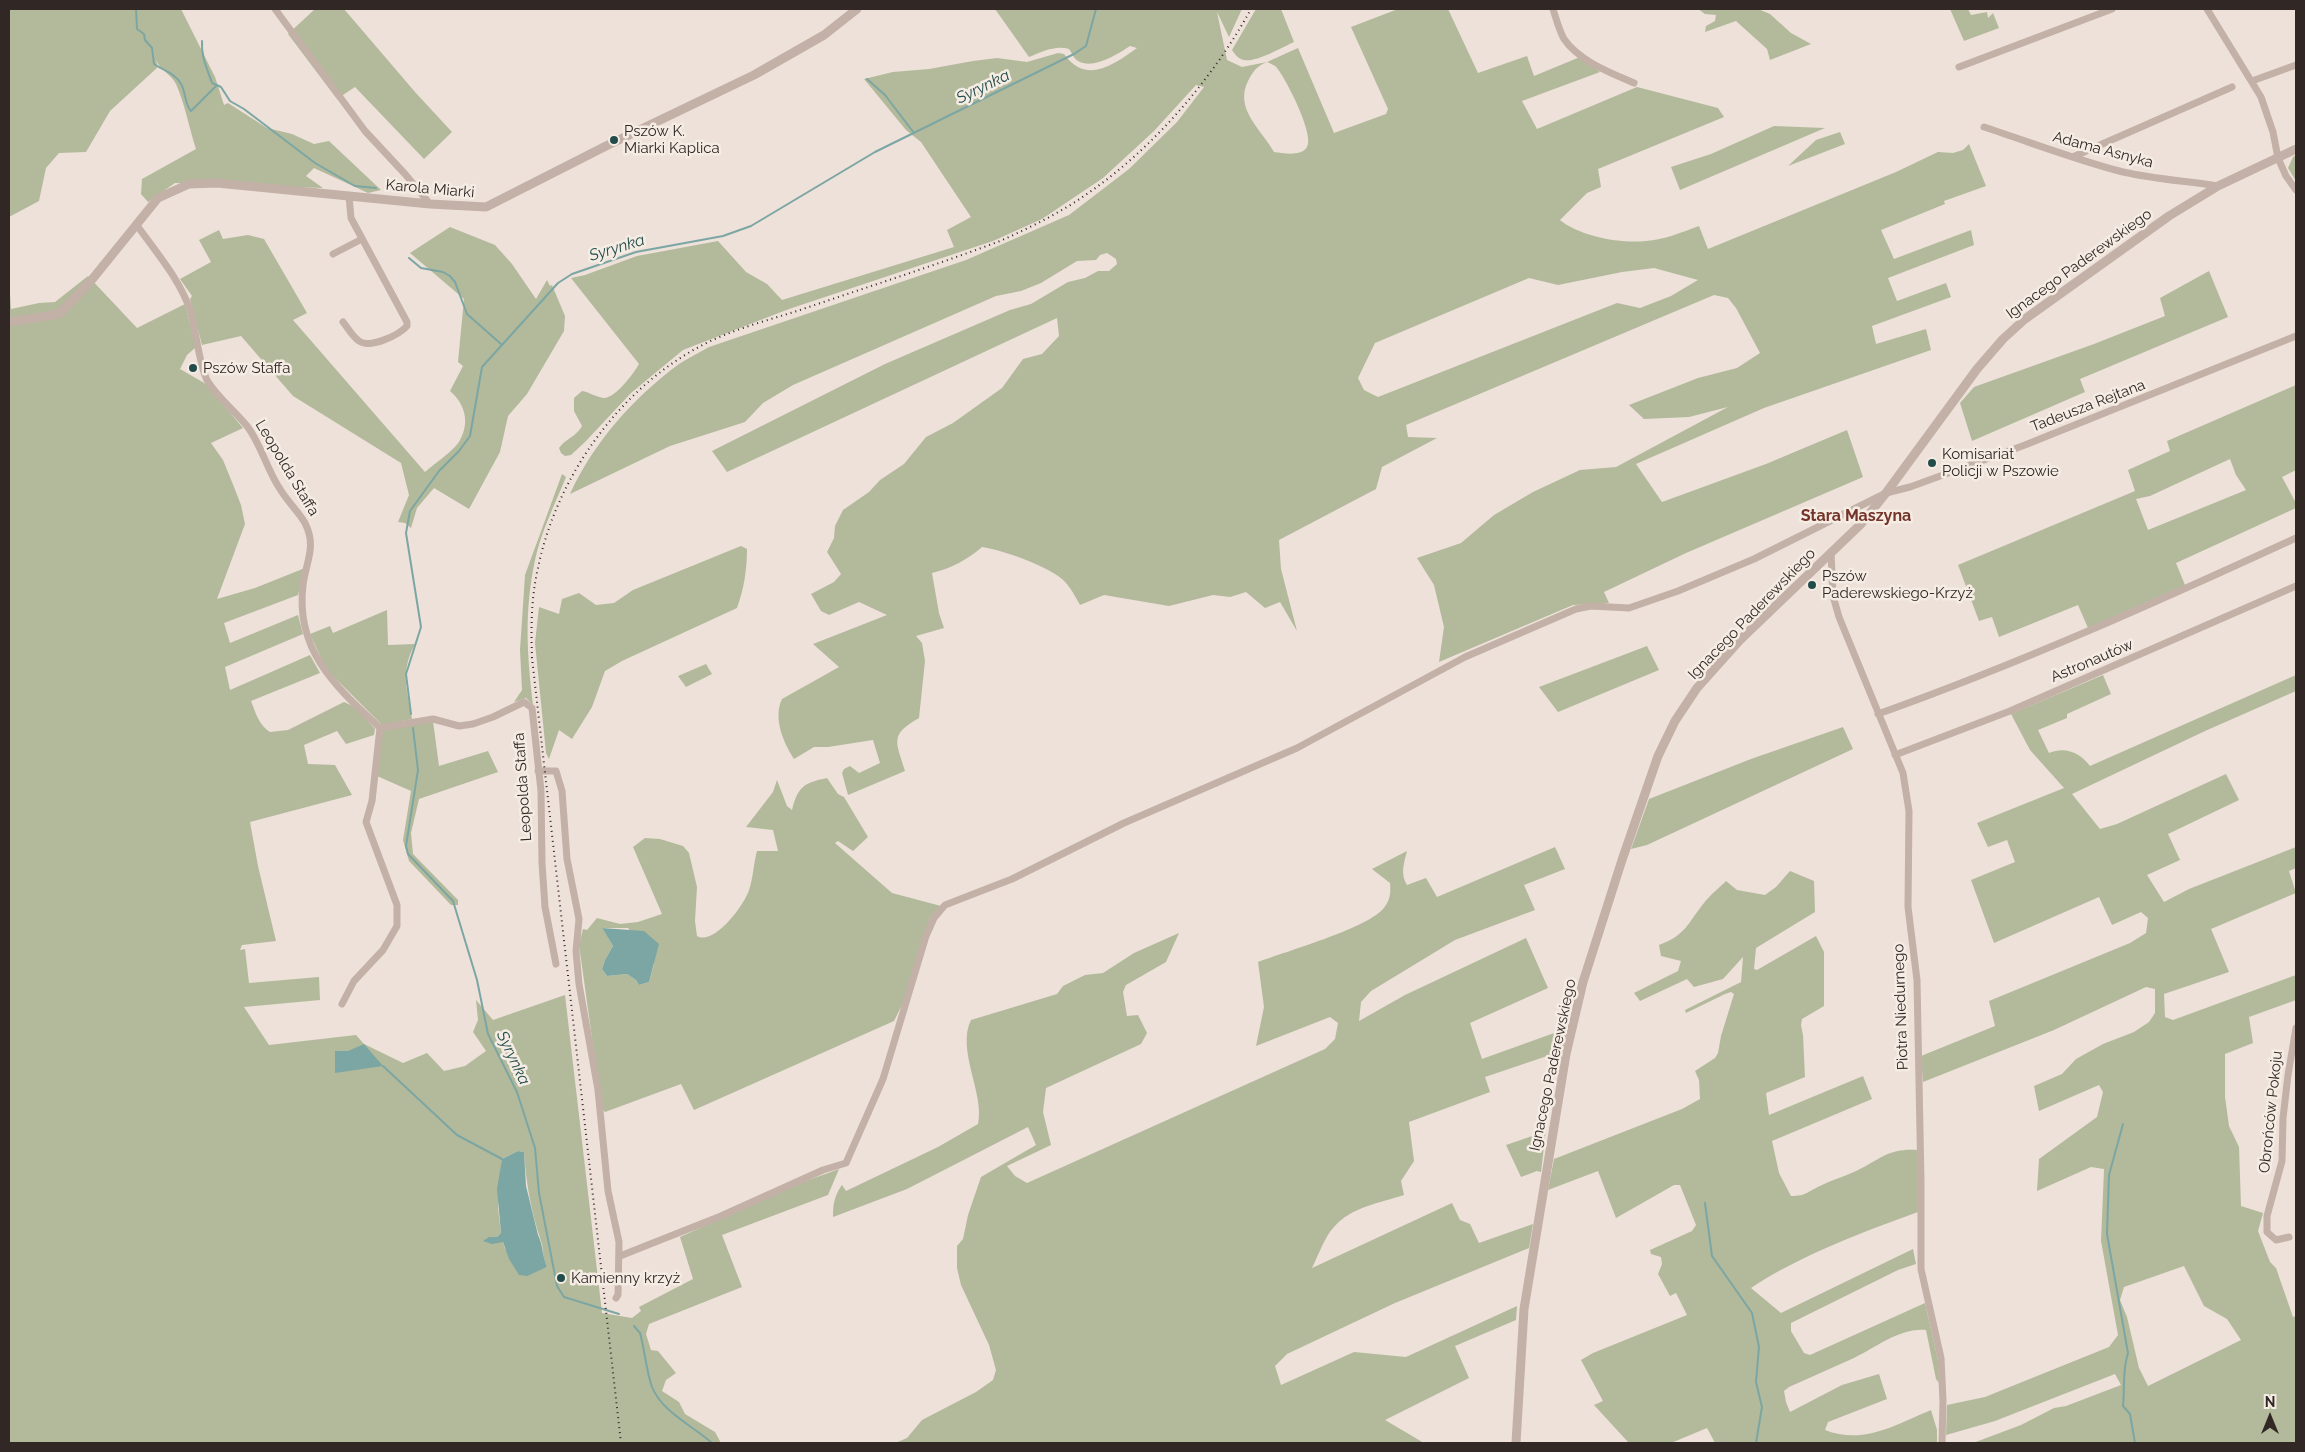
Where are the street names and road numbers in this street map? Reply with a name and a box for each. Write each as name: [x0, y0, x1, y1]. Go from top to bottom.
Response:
street label: Adama Asnyka: [2051, 128, 2155, 172]
street label: Karola Miarki: [385, 176, 475, 202]
street label: Ignacego Paderewskiego: [2003, 205, 2155, 323]
street label: Tadeusza Rejtana: [2028, 376, 2148, 436]
street label: Leopolda Staffa: [251, 417, 323, 519]
street label: Ignacego Paderewskiego: [1685, 545, 1819, 683]
street label: Astronautów: [2048, 636, 2136, 686]
street label: Leopolda Staffa: [510, 732, 536, 842]
street label: Piotra Niedurnego: [1890, 943, 1912, 1071]
street label: Ignacego Paderewskiego: [1526, 977, 1580, 1153]
street label: Obrońców Pokoju: [2256, 1050, 2286, 1174]

